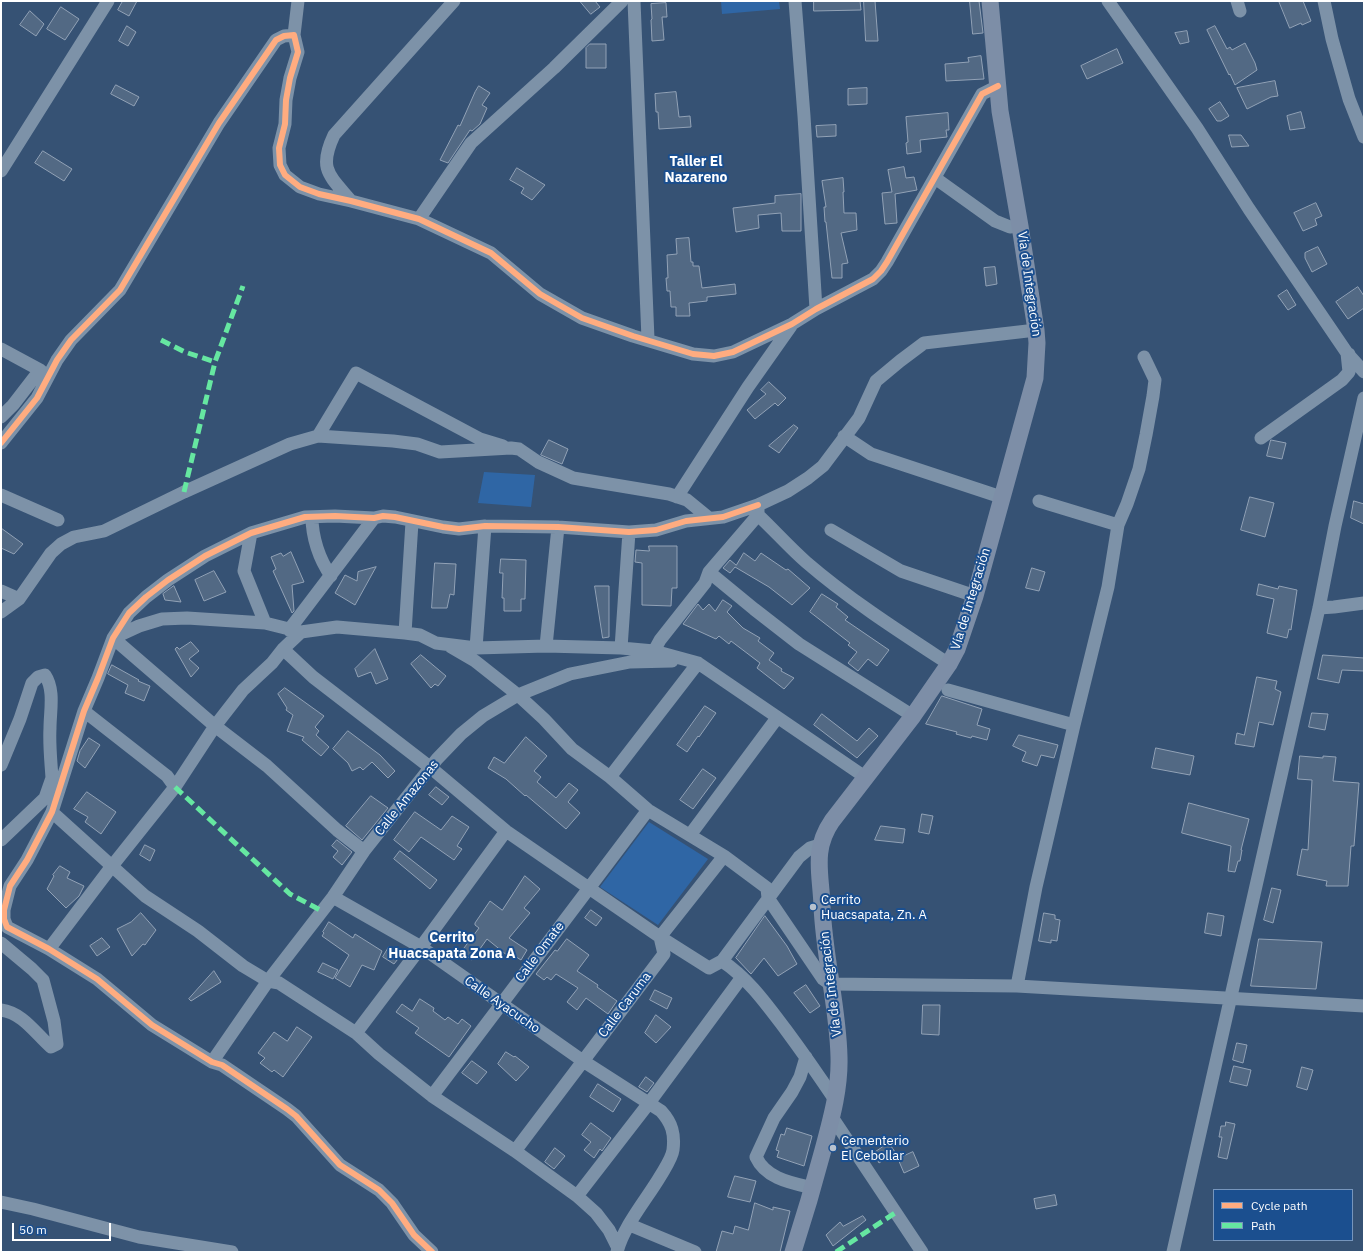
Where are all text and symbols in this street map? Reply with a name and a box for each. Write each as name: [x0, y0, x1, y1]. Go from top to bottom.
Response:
district label: Taller El Nazareno: [664, 154, 728, 186]
street label: Vía de Integración: [1014, 230, 1044, 338]
street label: Vía de Integración: [948, 546, 994, 652]
street label: Calle Amazonas: [372, 757, 442, 839]
place label: Cerrito Huacsapata, Zn. A: [821, 892, 927, 923]
marker: Cerrito Huacsapata, Zn. A: [808, 902, 818, 912]
street label: Calle Omate: [512, 919, 568, 985]
district label: Cerrito Huacsapata Zona A: [388, 930, 516, 962]
street label: Vía de Integración: [817, 930, 845, 1038]
street label: Calle Caruma: [595, 969, 655, 1041]
street label: Calle Ayacucho: [461, 973, 543, 1037]
place label: Cementerio El Cebollar: [841, 1133, 909, 1164]
marker: Cementerio El Cebollar: [828, 1143, 838, 1153]
legend: [1213, 1189, 1353, 1241]
text: Cycle path: [1251, 1198, 1308, 1213]
scale bar: [14, 1215, 113, 1241]
text: Path: [1251, 1218, 1276, 1233]
text: 50 m: [19, 1222, 47, 1237]

